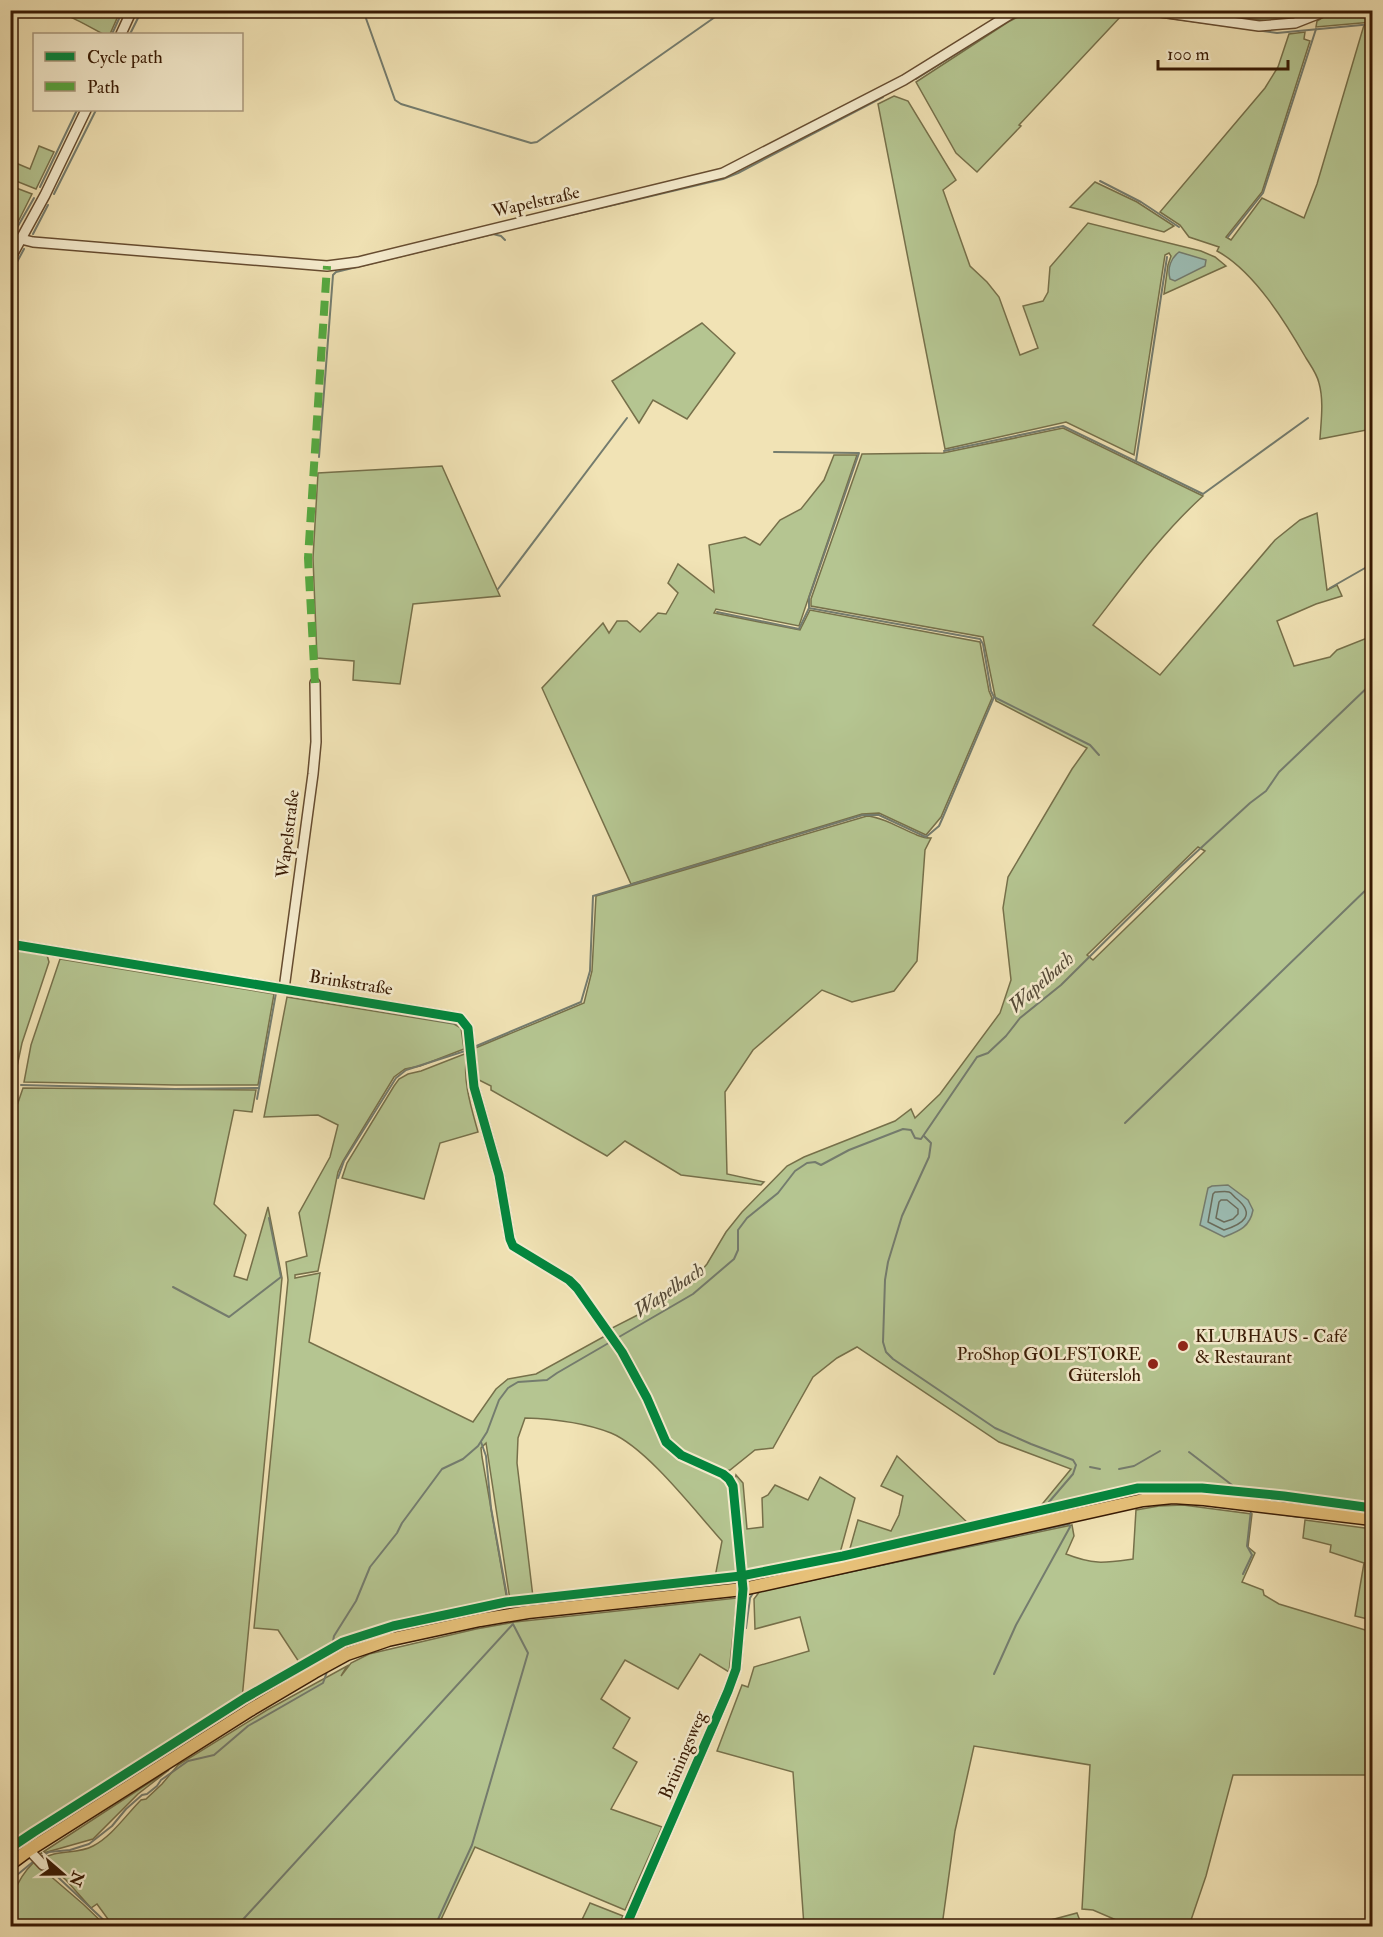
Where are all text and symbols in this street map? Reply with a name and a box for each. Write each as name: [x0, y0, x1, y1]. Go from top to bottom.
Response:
legend: [33, 33, 243, 111]
scale bar: [1158, 33, 1288, 71]
text: 100 m: [1167, 43, 1210, 66]
text: Cycle path: [87, 46, 163, 69]
text: Path: [87, 76, 120, 99]
street label: Wapelstraße: [489, 181, 582, 223]
street label: Wapelstraße: [271, 788, 305, 880]
water label: Wapelbach: [1003, 946, 1079, 1018]
street label: Brinkstraße: [308, 965, 395, 1001]
water label: Wapelbach: [629, 1257, 709, 1323]
place label: KLUBHAUS - Café & Restaurant: [1195, 1325, 1347, 1369]
marker: KLUBHAUS - Café & Restaurant: [1176, 1339, 1190, 1353]
place label: ProShop GOLFSTORE Gütersloh: [957, 1343, 1142, 1387]
marker: ProShop GOLFSTORE Gütersloh: [1146, 1357, 1160, 1371]
street label: Brüningsweg: [654, 1706, 712, 1803]
north arrow: [33, 1844, 93, 1904]
text: N: [64, 1868, 88, 1890]

